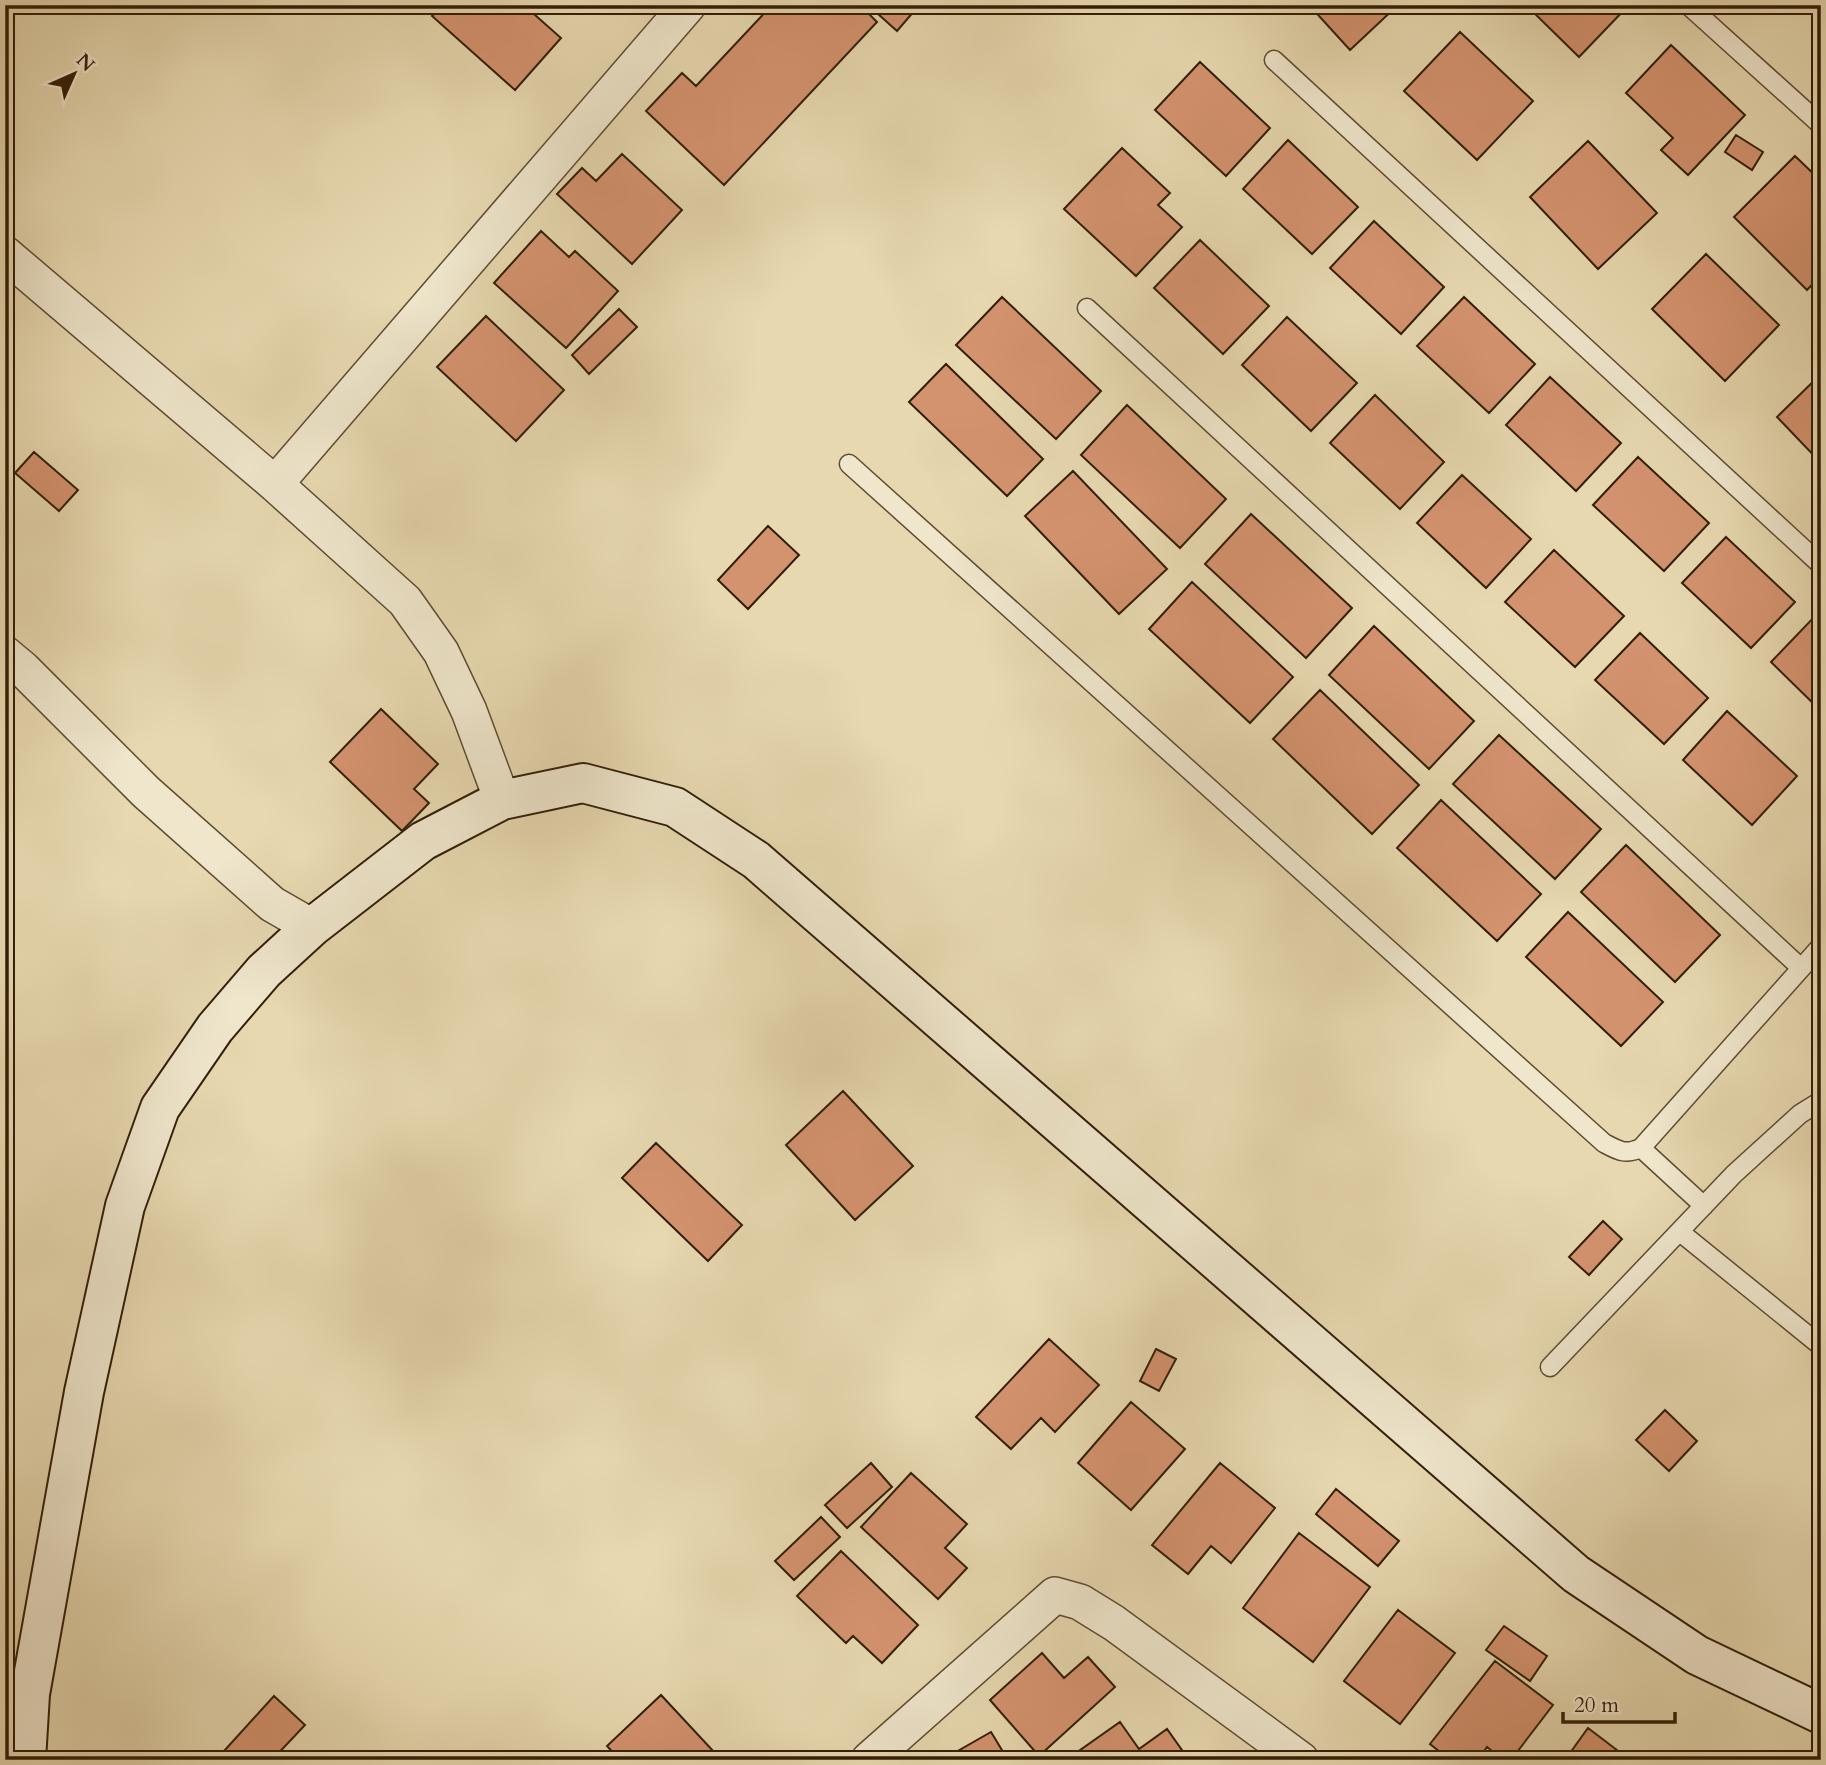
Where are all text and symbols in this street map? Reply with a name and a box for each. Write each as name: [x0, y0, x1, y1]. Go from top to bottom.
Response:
north arrow: [38, 38, 108, 108]
text: N: [70, 48, 101, 78]
scale bar: [1563, 1681, 1675, 1725]
text: 20 m: [1574, 1691, 1619, 1720]

